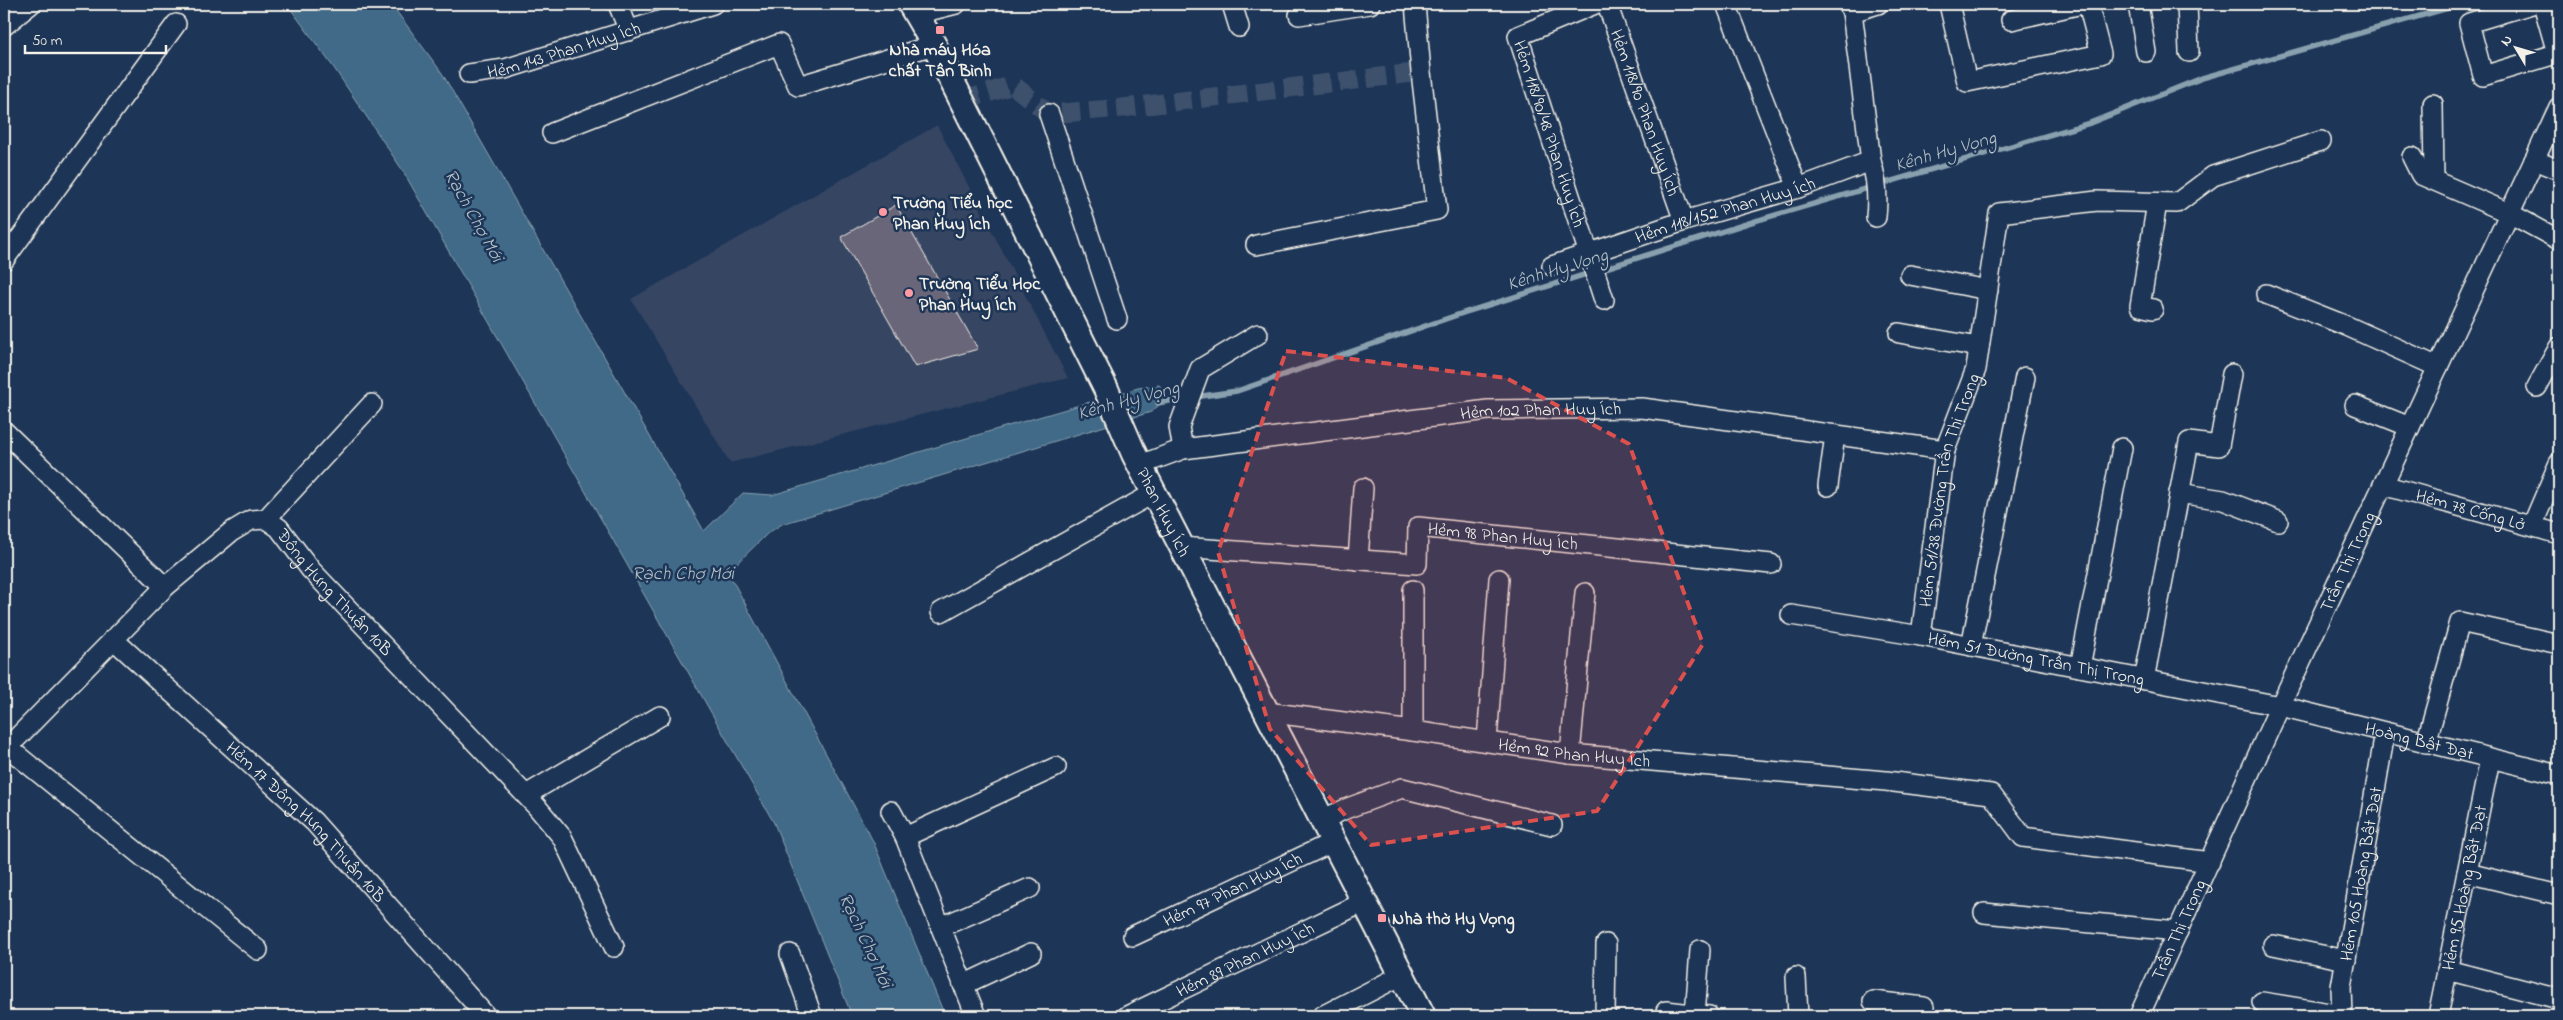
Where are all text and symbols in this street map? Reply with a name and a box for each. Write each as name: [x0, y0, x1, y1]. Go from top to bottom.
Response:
street label: Hẻm 143 Phan Huy Ích: [486, 16, 644, 86]
scale bar: [25, 22, 166, 54]
north arrow: [2490, 22, 2540, 72]
marker: Nhà máy Hóa chất Tân Bình: [934, 24, 946, 36]
street label: Hẻm 118/90 Phan Huy Ích: [1602, 26, 1685, 200]
text: 50 m: [32, 30, 63, 52]
text: N: [2496, 31, 2518, 51]
street label: Hẻm 118/90/48 Phan Huy Ích: [1505, 37, 1590, 231]
place label: Nhà máy Hóa chất Tân Bình: [889, 38, 992, 85]
water label: Kênh Hy Vọng: [1892, 125, 2000, 181]
water label: Rạch Chợ Mới: [436, 165, 510, 269]
street label: Hẻm 118/152 Phan Huy Ích: [1632, 172, 1820, 252]
place label: Trường Tiểu học Phan Huy Ích: [893, 191, 1013, 239]
marker: Trường Tiểu học Phan Huy Ích: [877, 206, 889, 218]
water label: Kênh Hy Vọng: [1504, 242, 1612, 299]
place label: Trường Tiểu Học Phan Huy Ích: [919, 272, 1041, 320]
marker: Trường Tiểu Học Phan Huy Ích: [903, 287, 915, 299]
street label: Hẻm 51/38 Đường Trần Thị Trọng: [1914, 370, 1989, 609]
water label: Kênh Hy Vọng: [1075, 375, 1183, 429]
street label: Hẻm 102 Phan Huy Ích: [1459, 397, 1621, 428]
street label: Phan Huy Ích: [1128, 464, 1196, 562]
street label: Hẻm 78 Cống Lở: [2412, 484, 2528, 539]
street label: Trần Thị Trọng: [2315, 508, 2385, 617]
street label: Hẻm 98 Phan Huy Ích: [1426, 517, 1579, 559]
street label: Đông Hưng Thuận 10B: [268, 523, 398, 663]
water label: Rạch Chợ Mới: [632, 561, 736, 588]
street label: Hẻm 51 Đường Trần Thị Trọng: [1925, 627, 2146, 695]
street label: Hoàng Bật Đạt: [2362, 716, 2476, 768]
street label: Hẻm 92 Phan Huy Ích: [1496, 733, 1651, 776]
street label: Hẻm 17 Đông Hưng Thuận 10B: [219, 736, 391, 909]
street label: Hẻm 105 Hoàng Bật Đạt: [2335, 785, 2390, 963]
street label: Hẻm 95 Hoàng Bật Đạt: [2436, 803, 2495, 973]
street label: Hẻm 97 Phan Huy Ích: [1159, 847, 1307, 935]
street label: Trần Thị Trọng: [2146, 876, 2215, 985]
water label: Rạch Chợ Mới: [831, 889, 899, 994]
place label: Nhà thờ Hy Vọng: [1392, 907, 1515, 934]
marker: Nhà thờ Hy Vọng: [1376, 912, 1388, 924]
street label: Hẻm 89 Phan Huy Ích: [1172, 917, 1319, 1005]

